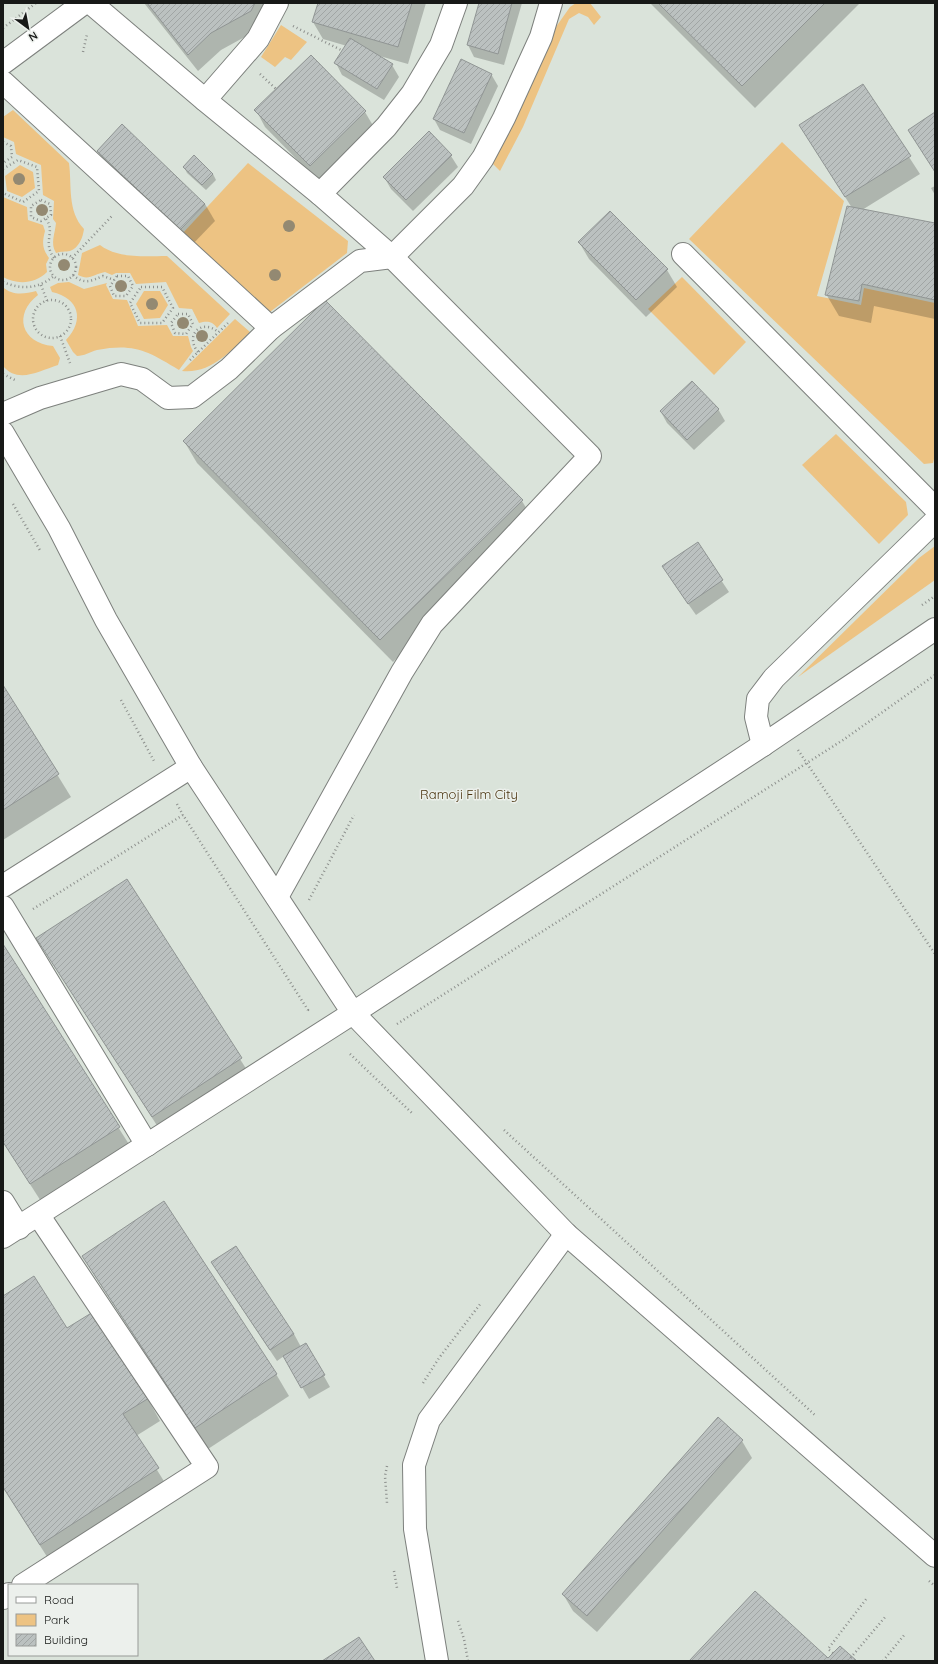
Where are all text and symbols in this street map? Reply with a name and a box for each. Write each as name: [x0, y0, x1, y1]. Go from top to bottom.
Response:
north arrow: [8, 8, 48, 48]
text: N: [26, 28, 40, 45]
park label: Ramoji Film City: [420, 786, 518, 802]
legend: [8, 1584, 138, 1656]
text: Road: [44, 1592, 74, 1607]
text: Park: [44, 1612, 69, 1627]
text: Building: [44, 1632, 88, 1647]

